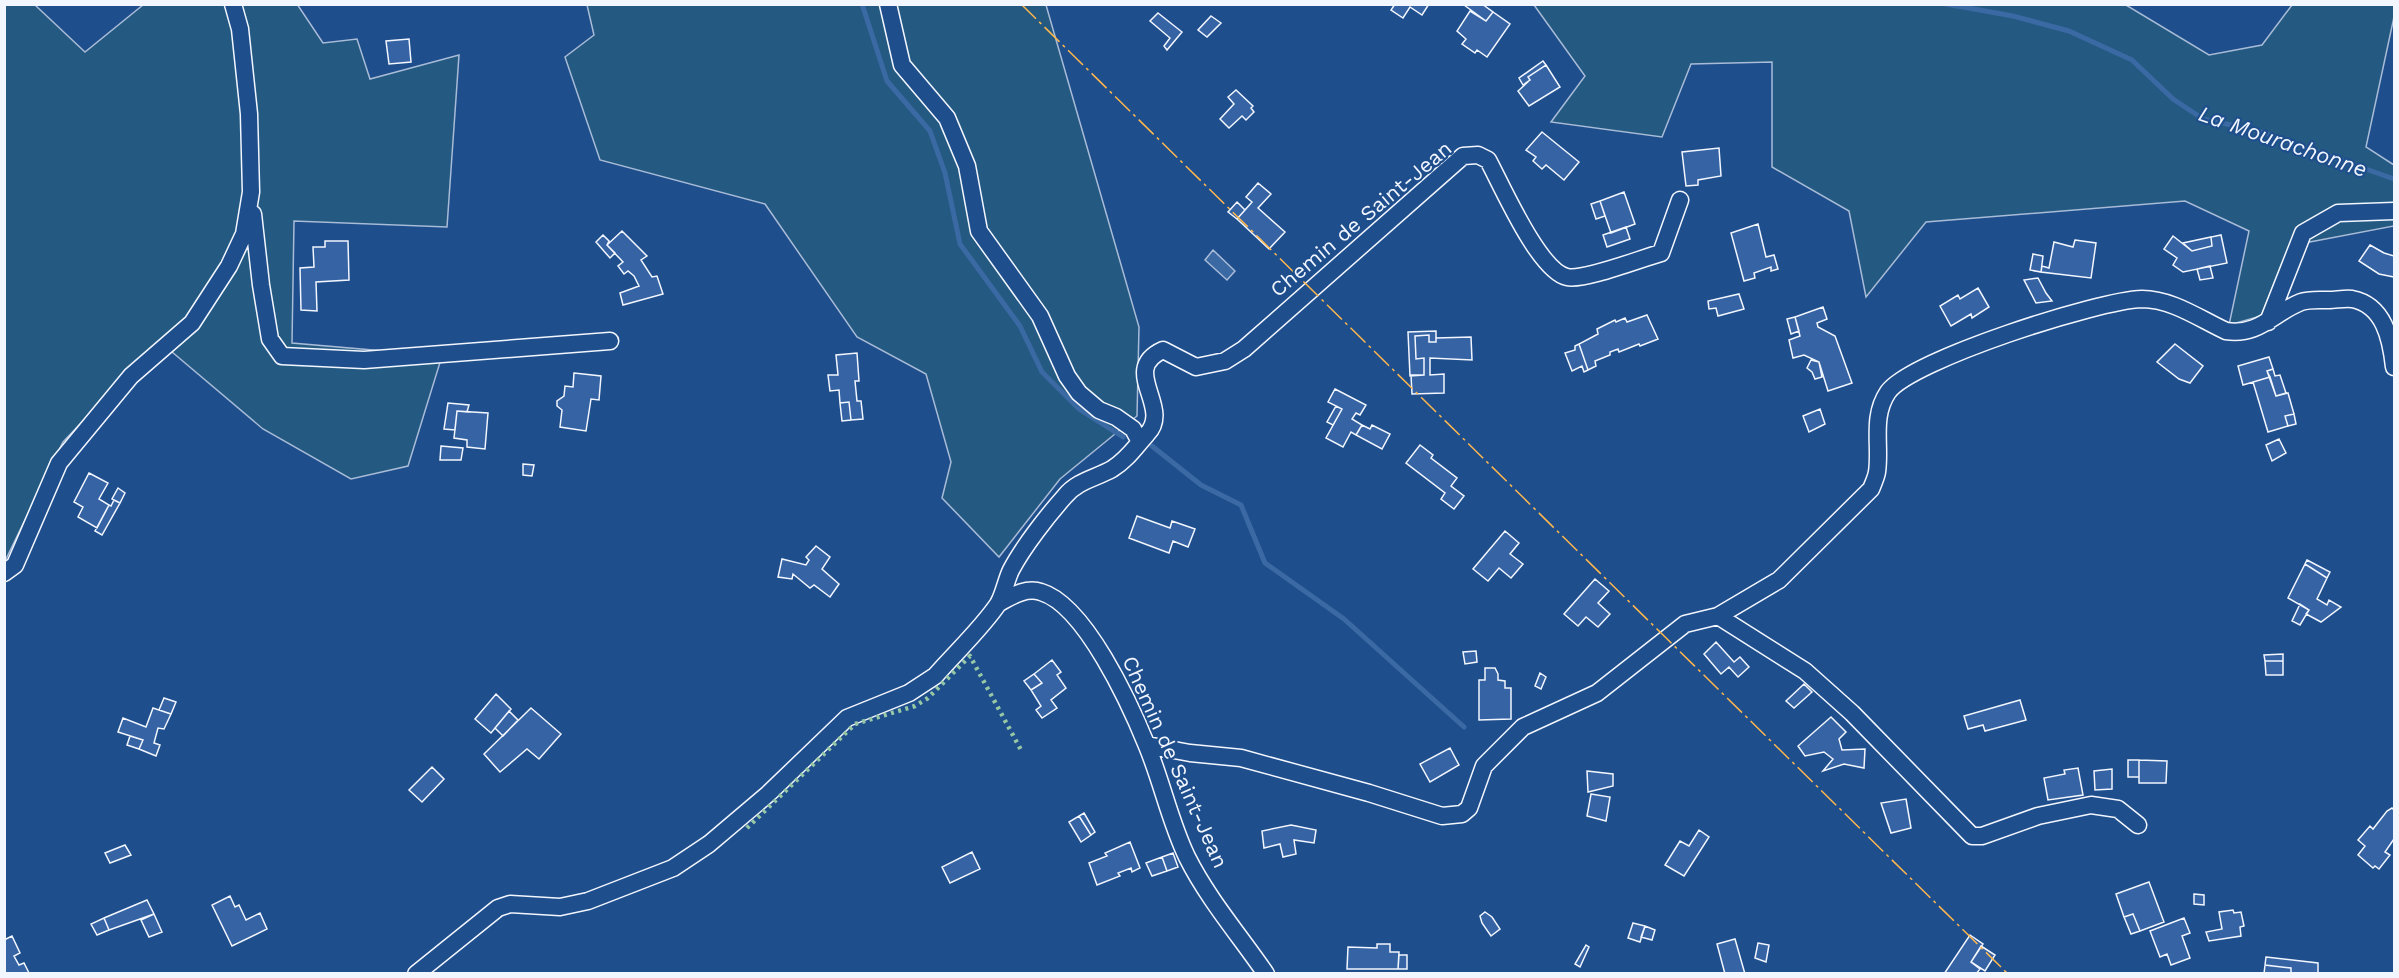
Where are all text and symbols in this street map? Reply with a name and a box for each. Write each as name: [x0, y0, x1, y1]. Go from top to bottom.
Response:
water label: La Mourachonne: [2195, 101, 2370, 182]
street label: Chemin de Saint-Jean: [1265, 135, 1457, 302]
street label: Chemin de Saint-Jean: [1117, 652, 1234, 872]

